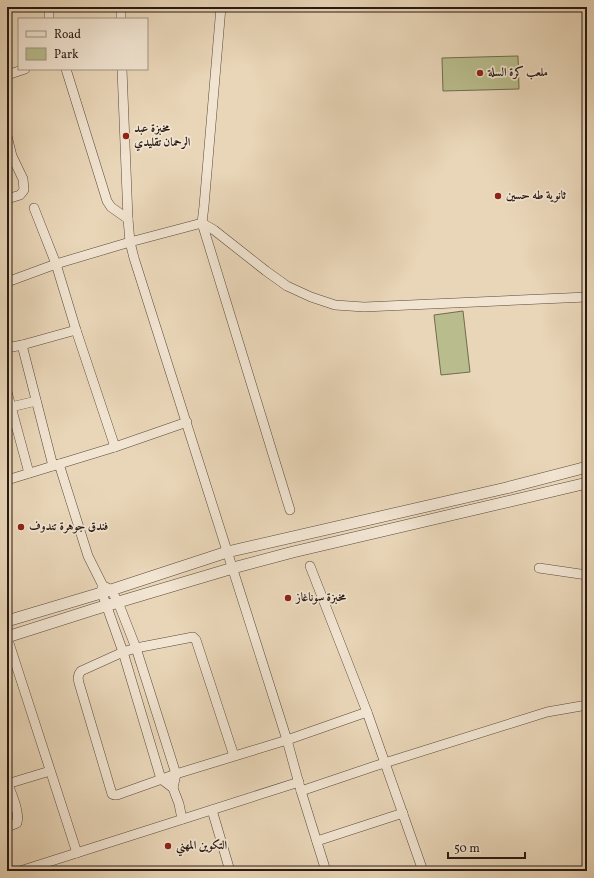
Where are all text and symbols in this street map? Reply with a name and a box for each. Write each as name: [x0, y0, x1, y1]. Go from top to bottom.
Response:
legend: [18, 18, 148, 70]
text: Road: [54, 27, 81, 43]
text: Park: [54, 47, 79, 63]
place label: ملعب كرة السلة: [487, 65, 548, 81]
marker: ملعب كرة السلة: [475, 68, 485, 78]
place label: مخبزة عبد الرحمان تقليدي: [134, 121, 191, 152]
marker: مخبزة عبد الرحمان تقليدي: [121, 131, 131, 141]
place label: ثانوية طه حسين: [506, 188, 566, 204]
marker: ثانوية طه حسين: [493, 191, 503, 201]
place label: فندق جوهرة تندوف: [29, 519, 108, 535]
marker: فندق جوهرة تندوف: [16, 522, 26, 532]
place label: مخبزة سوناغاز: [294, 590, 347, 606]
marker: مخبزة سوناغاز: [283, 593, 293, 603]
scale bar: [448, 834, 525, 860]
place label: التكوين المهني: [176, 838, 227, 857]
marker: التكوين المهني: [163, 841, 173, 851]
text: 50 m: [454, 841, 480, 857]

